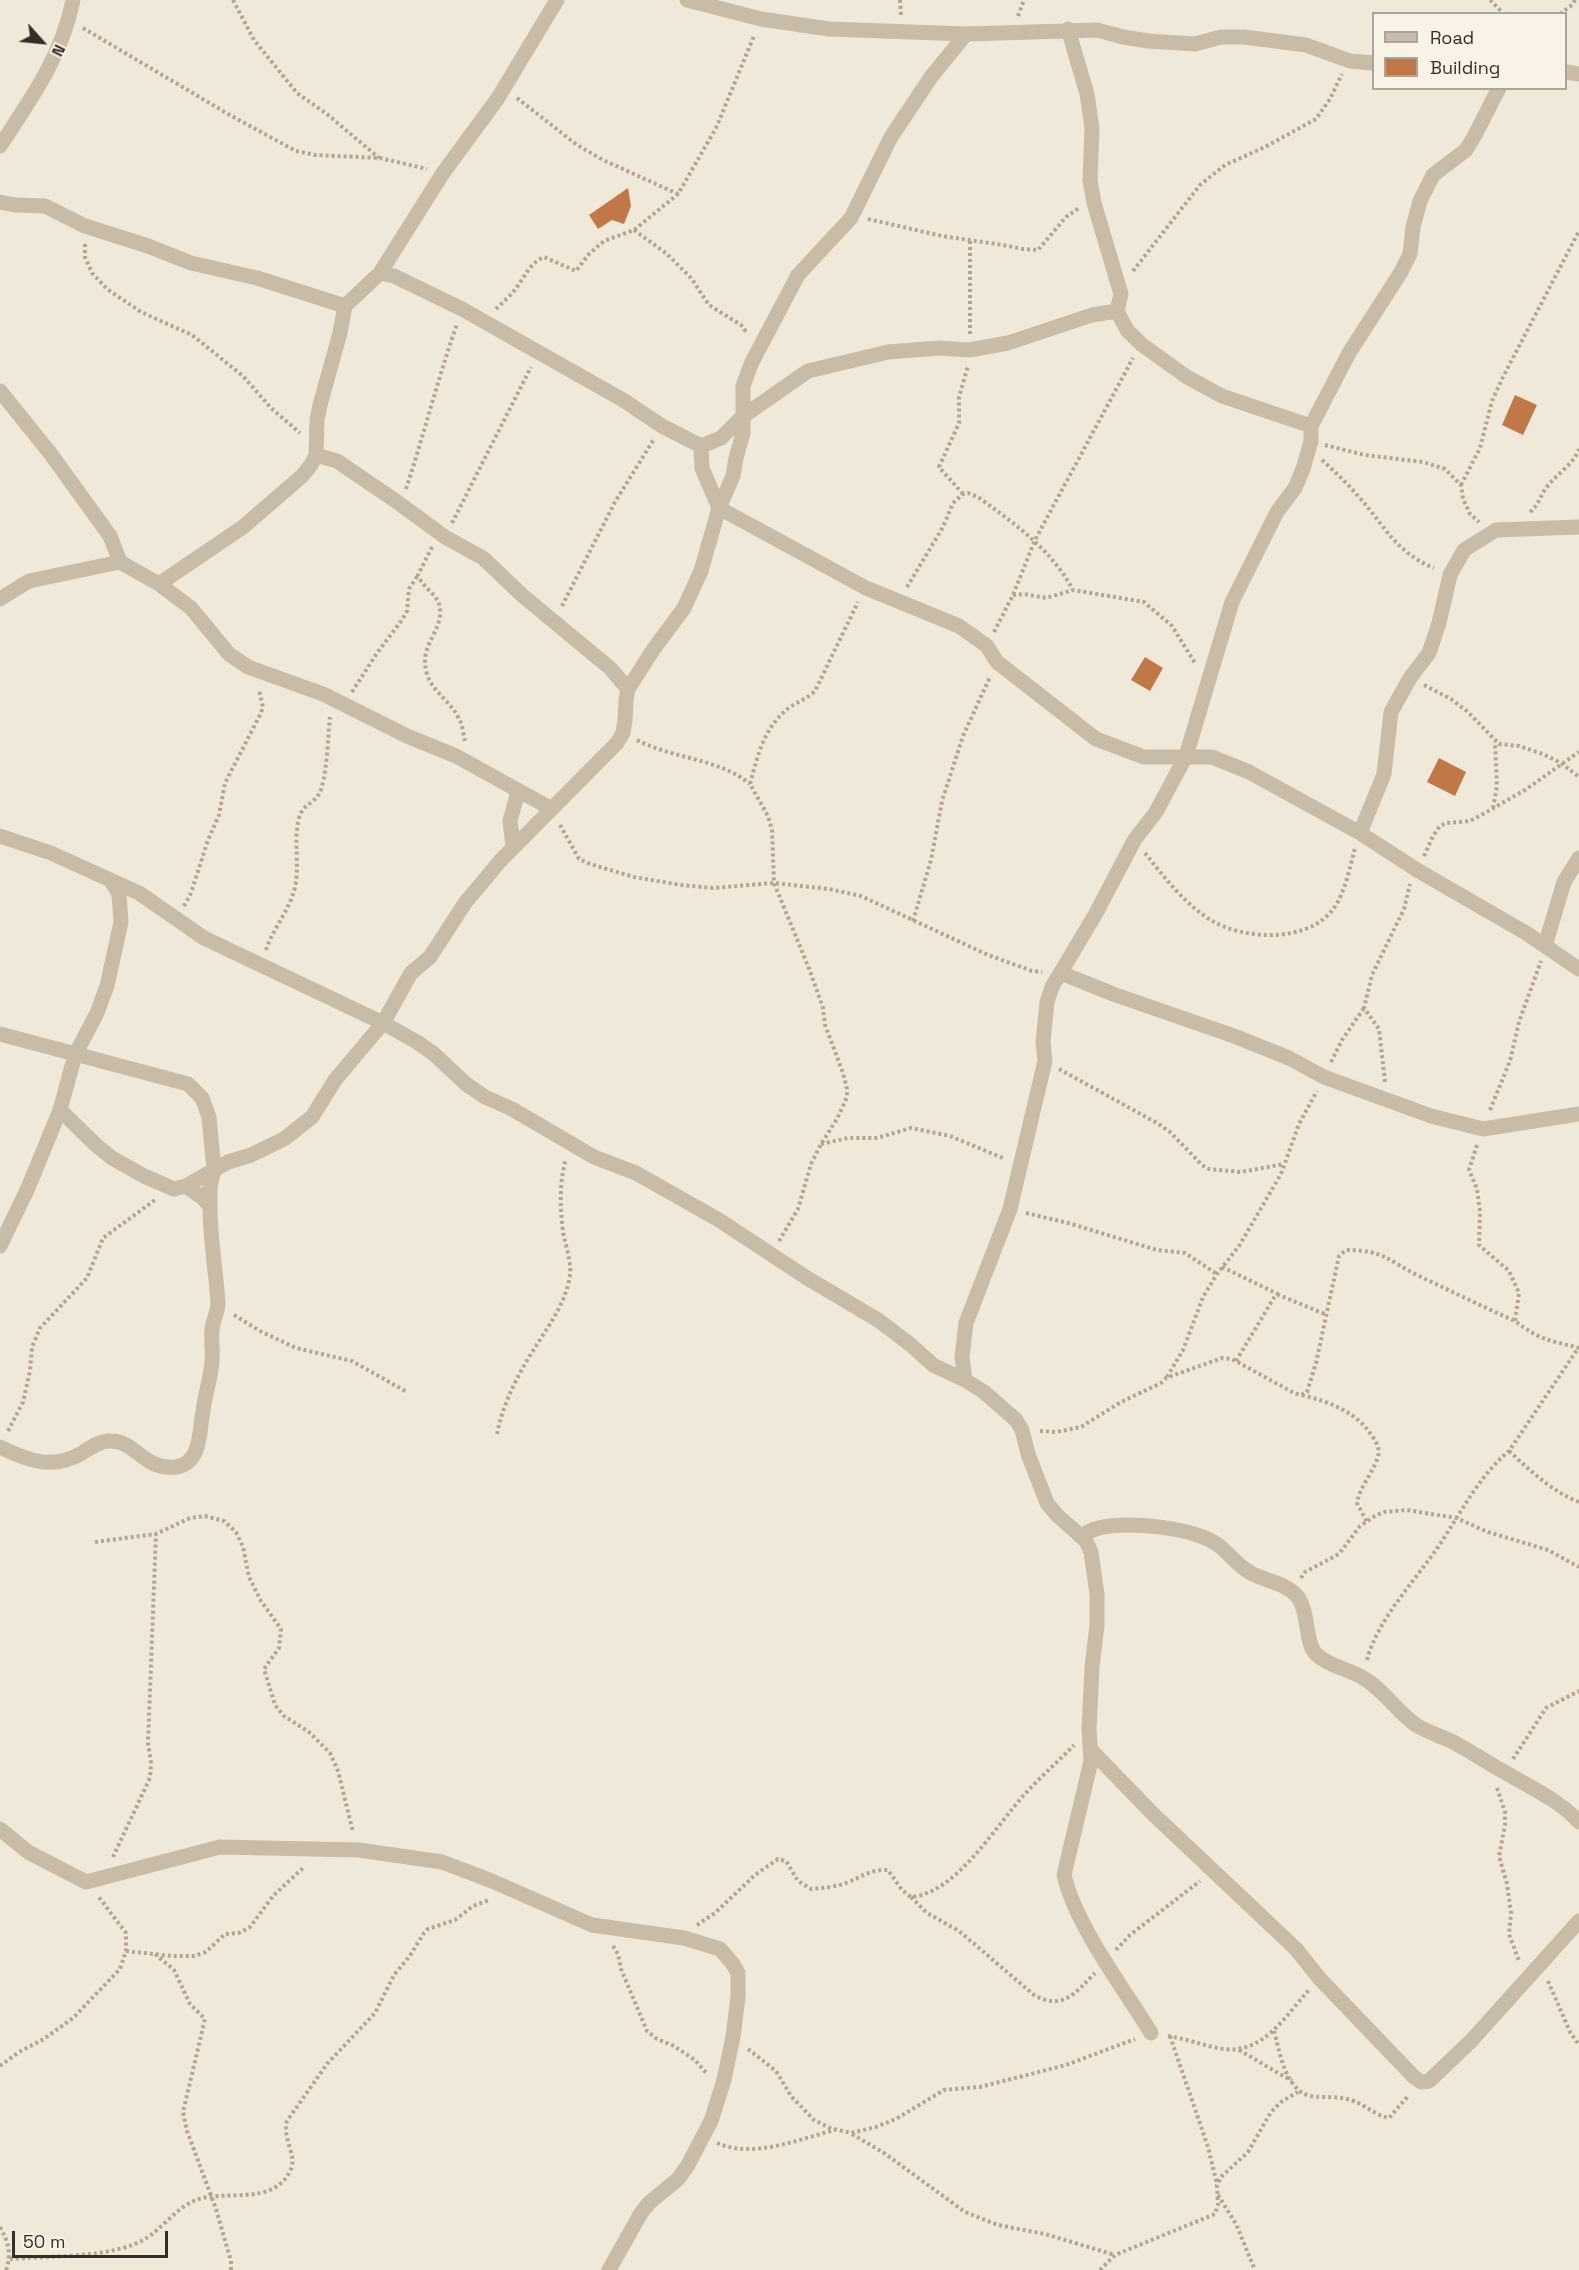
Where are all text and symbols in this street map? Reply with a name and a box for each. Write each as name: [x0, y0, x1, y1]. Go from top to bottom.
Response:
north arrow: [12, 12, 72, 72]
legend: [1372, 12, 1567, 90]
text: Road: [1430, 26, 1474, 49]
text: N: [47, 41, 70, 60]
text: Building: [1430, 56, 1500, 79]
scale bar: [15, 2219, 171, 2257]
text: 50 m: [23, 2230, 65, 2253]

